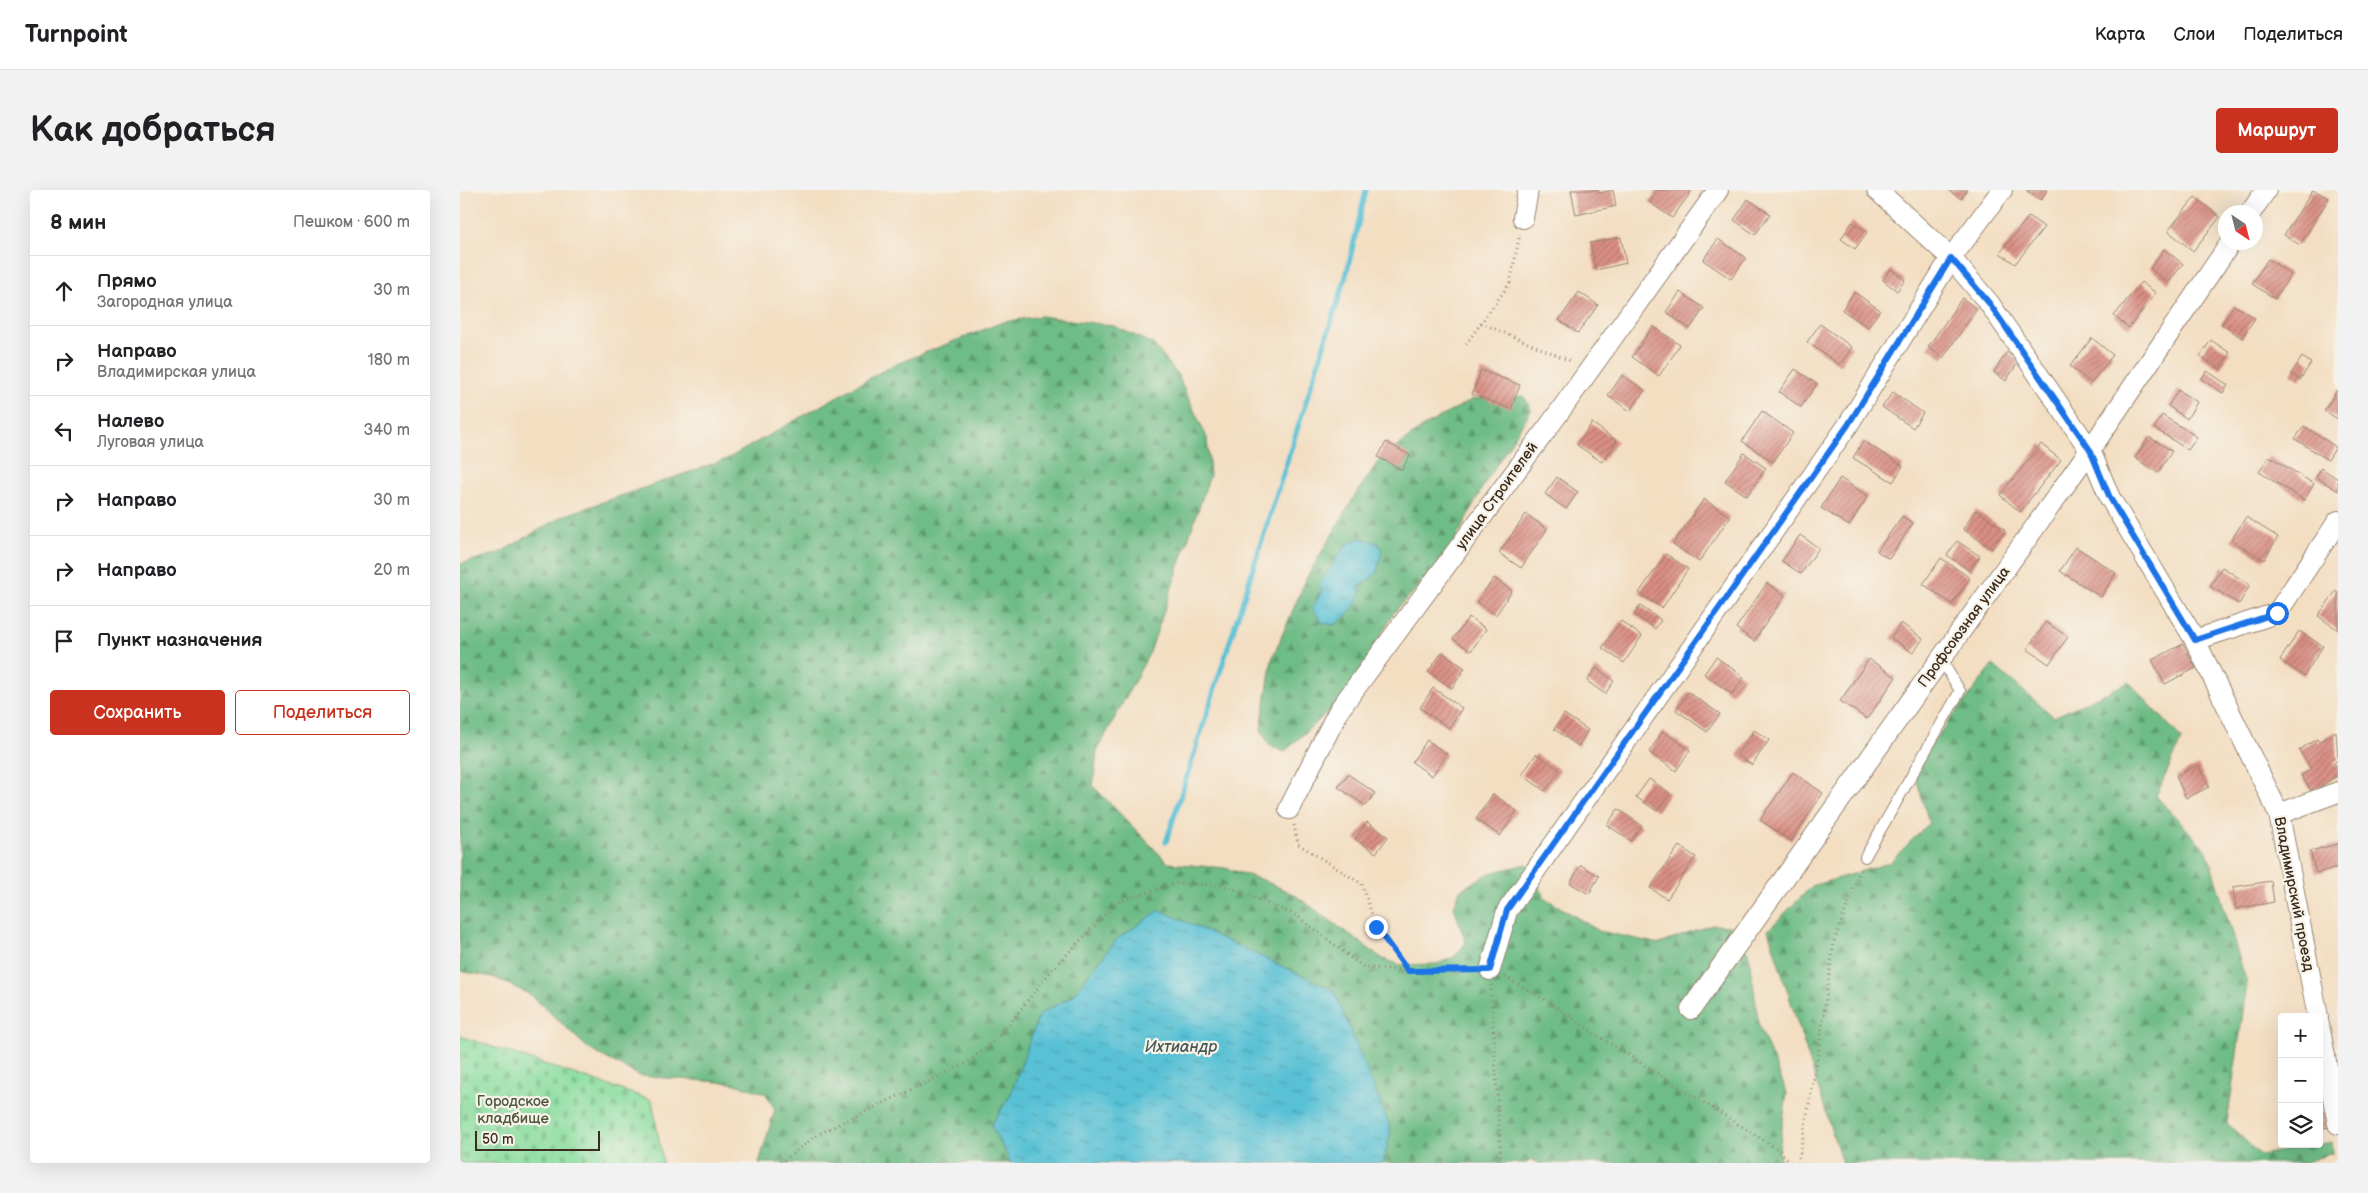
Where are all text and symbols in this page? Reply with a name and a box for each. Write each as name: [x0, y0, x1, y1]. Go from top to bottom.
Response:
text: Turnpoint: [25, 20, 128, 49]
text: Карта: [2095, 24, 2145, 45]
text: Слои: [2173, 24, 2215, 45]
text: Поделиться: [2243, 24, 2343, 45]
button: Маршрут: [2216, 108, 2338, 153]
text: Как добраться: [30, 109, 276, 152]
north arrow: [2218, 205, 2263, 250]
text: 8 мин: [50, 210, 106, 235]
text: Пешком · 600 m: [293, 213, 410, 232]
text: Прямо: [97, 270, 157, 293]
icon: ahead: [50, 277, 78, 305]
text: 30 m: [373, 281, 410, 300]
text: Загородная улица: [97, 293, 233, 312]
text: Направо: [97, 340, 177, 363]
icon: right: [50, 347, 78, 375]
text: 180 m: [368, 351, 410, 370]
text: Владимирская улица: [97, 363, 256, 382]
text: Налево: [97, 410, 164, 433]
icon: left: [50, 417, 78, 445]
text: 340 m: [363, 421, 410, 440]
text: Луговая улица: [97, 433, 204, 452]
street label: улица Строителей: [1452, 439, 1542, 553]
icon: right: [50, 487, 78, 515]
text: Направо: [97, 489, 177, 512]
text: 30 m: [373, 491, 410, 510]
icon: right: [50, 557, 78, 585]
text: Направо: [97, 559, 177, 582]
text: 20 m: [374, 561, 410, 580]
street label: Профсоюзная улица: [1914, 563, 2014, 691]
route start: [2266, 602, 2289, 625]
icon: arrive: [50, 627, 78, 655]
text: Пункт назначения: [97, 629, 262, 652]
button: Сохранить: [50, 690, 225, 735]
button: Поделиться: [235, 690, 410, 735]
street label: Владимирский проезд: [2270, 815, 2318, 973]
route end: [1365, 916, 1388, 939]
map controls: [2278, 1013, 2323, 1148]
button: +: [2278, 1013, 2323, 1058]
water label: Ихтиандр: [1145, 1038, 1217, 1057]
button: −: [2278, 1058, 2323, 1103]
park label: Городское кладбище: [477, 1092, 549, 1128]
button: layers: [2278, 1103, 2323, 1148]
scale bar: [475, 1128, 600, 1151]
text: 50 m: [482, 1131, 514, 1148]

